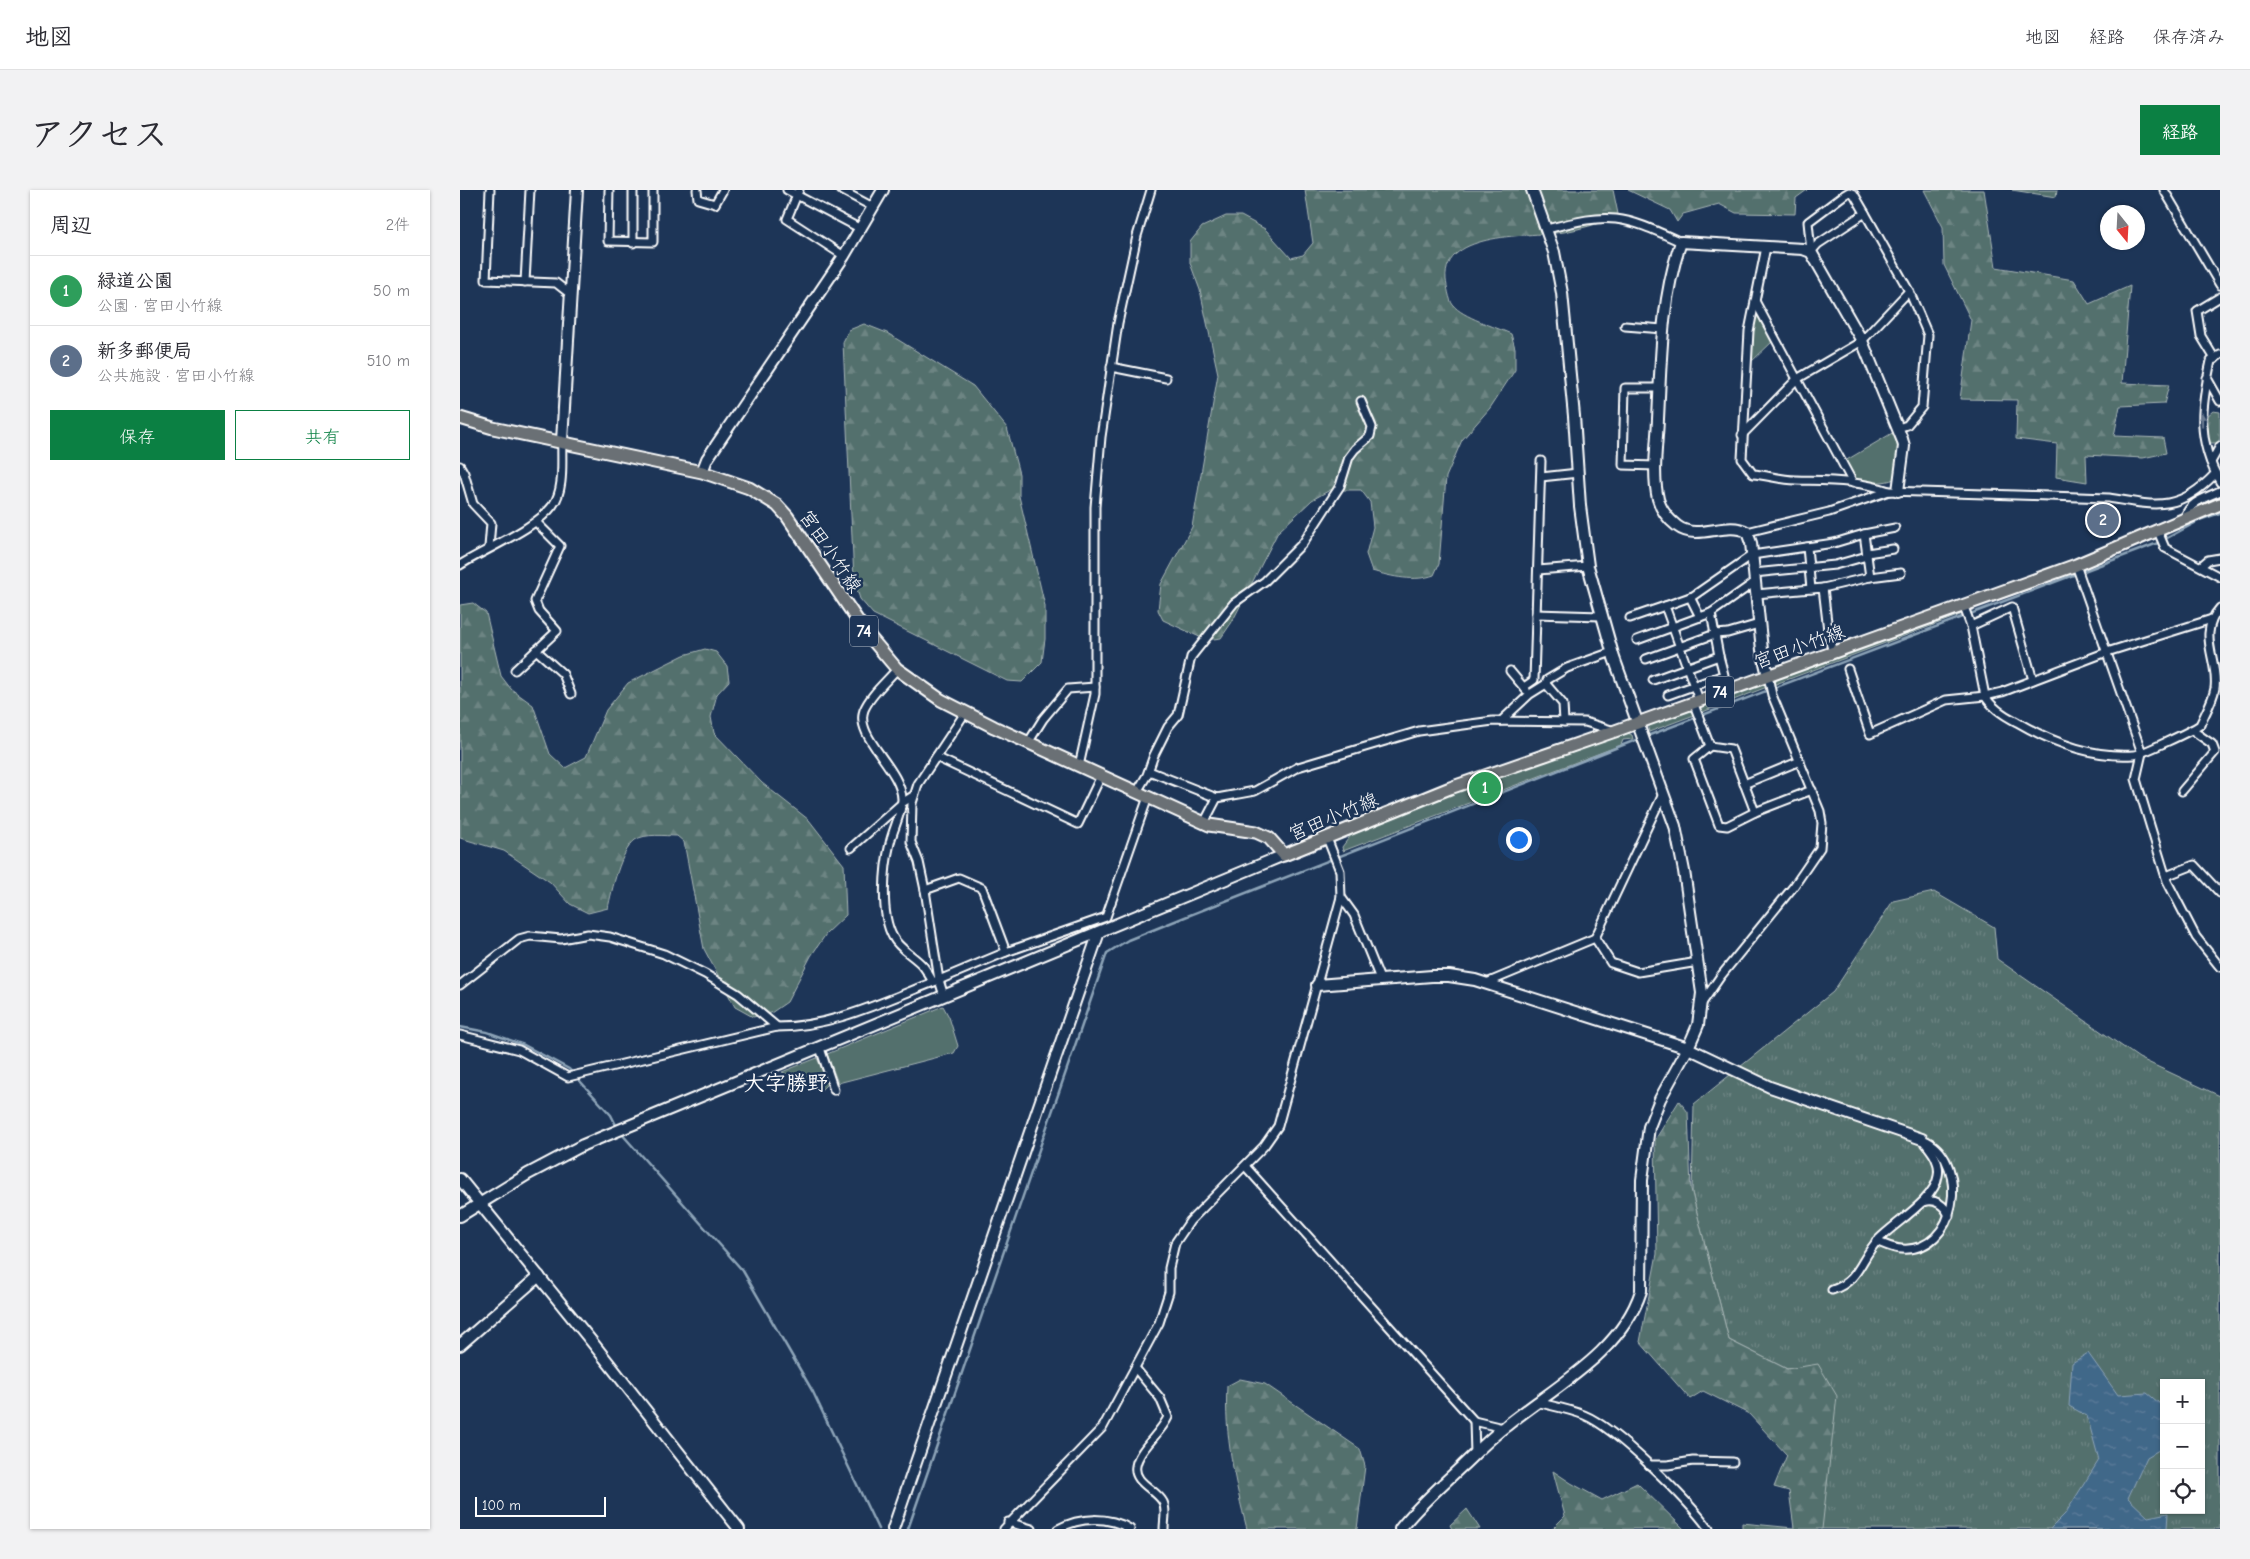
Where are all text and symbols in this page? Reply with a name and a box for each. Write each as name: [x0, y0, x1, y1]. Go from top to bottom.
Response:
text: 地図: [25, 23, 73, 51]
text: 地図: [2025, 27, 2061, 48]
text: 経路: [2089, 27, 2125, 48]
text: 保存済み: [2153, 27, 2225, 48]
button: 経路: [2140, 105, 2220, 155]
text: アクセス: [30, 114, 168, 155]
north arrow: [2100, 205, 2145, 250]
text: 周辺: [50, 213, 92, 237]
text: 2件: [386, 216, 410, 234]
text: 緑道公園: [97, 270, 173, 292]
text: 1: [63, 282, 69, 300]
text: 50 m: [373, 282, 410, 300]
text: 公園 · 宮田小竹線: [97, 297, 223, 315]
text: 新多郵便局: [97, 340, 192, 362]
text: 2: [62, 352, 70, 370]
text: 510 m: [367, 352, 410, 370]
text: 公共施設 · 宮田小竹線: [97, 367, 255, 385]
button: 保存: [50, 410, 225, 460]
button: 共有: [235, 410, 410, 460]
one-way arrow: [2198, 412, 2206, 428]
pin: 2: [2087, 501, 2119, 539]
street label: 宮田小竹線: [794, 506, 866, 597]
road number: 74: [850, 616, 878, 646]
street label: 宮田小竹線: [1751, 620, 1848, 674]
road number: 74: [1706, 677, 1734, 708]
pin: 1: [1469, 769, 1501, 807]
street label: 宮田小竹線: [1285, 788, 1381, 846]
your location: [1506, 827, 1532, 853]
district label: 大字勝野: [744, 1071, 828, 1095]
map controls: [2160, 1379, 2205, 1514]
button: +: [2160, 1379, 2205, 1424]
button: −: [2160, 1424, 2205, 1469]
button: locate: [2160, 1469, 2205, 1514]
scale bar: [475, 1494, 606, 1517]
text: 100 m: [482, 1497, 521, 1514]

